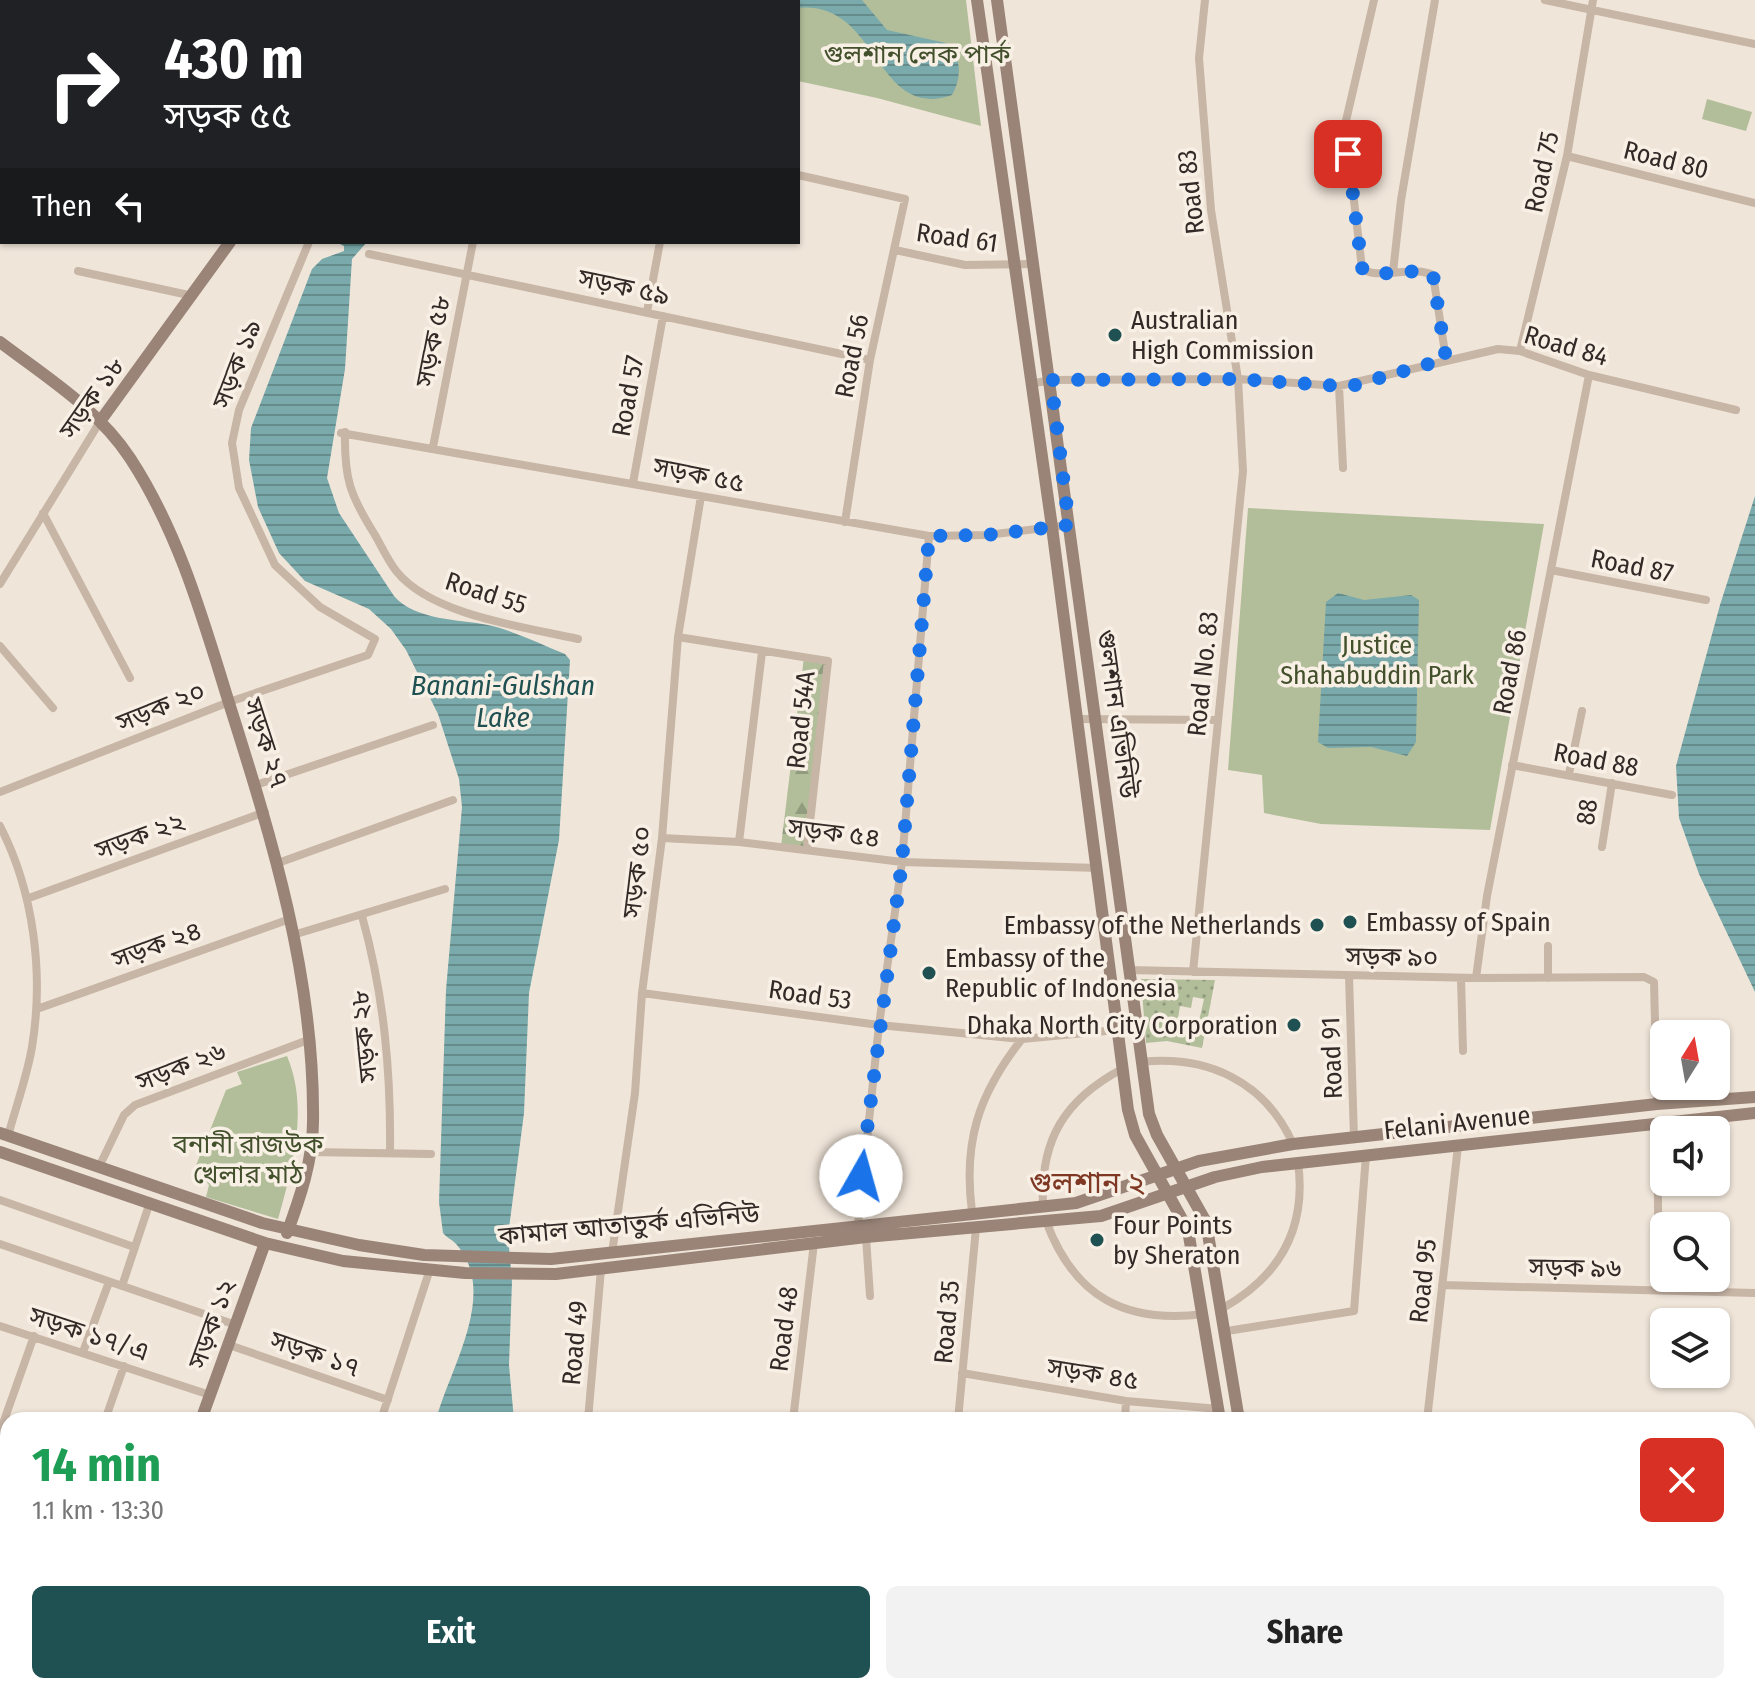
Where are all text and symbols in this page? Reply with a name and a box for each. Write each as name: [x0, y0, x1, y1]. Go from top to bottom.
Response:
text: 430 m: [164, 26, 304, 93]
icon: right: [32, 32, 136, 136]
park label: গুলশান লেক পার্ক: [823, 39, 1012, 70]
text: সড়ক ৫৫: [164, 94, 292, 138]
pin: [1314, 120, 1382, 188]
street label: Road 75: [1518, 129, 1566, 215]
icon: arrive: [1326, 132, 1370, 176]
street label: Road 80: [1620, 134, 1712, 186]
street label: Road 83: [1171, 148, 1211, 236]
icon: left: [108, 184, 152, 228]
text: Then: [32, 188, 92, 224]
street label: Road 61: [914, 217, 1000, 259]
street label: সড়ক ৫৯: [575, 262, 673, 312]
street label: সড়ক ৫৮: [409, 293, 457, 390]
place label: Australian High Commission: [1131, 305, 1314, 366]
street label: Road 56: [829, 311, 875, 401]
street label: সড়ক ১৯: [206, 315, 268, 414]
street label: Road 84: [1521, 319, 1611, 373]
marker: Australian High Commission: [1106, 326, 1124, 344]
street label: সড়ক ১৮: [52, 351, 131, 446]
street label: Road 57: [606, 353, 650, 439]
street label: সড়ক ৫৫: [650, 451, 747, 499]
street label: Road 87: [1588, 543, 1676, 589]
street label: Road 55: [441, 565, 531, 621]
street label: Road No. 83: [1181, 610, 1225, 738]
street label: Road 86: [1487, 627, 1533, 717]
street label: গুলশান এভিনিউ: [1090, 628, 1144, 801]
park label: Justice Shahabuddin Park: [1280, 630, 1475, 691]
water label: Banani-Gulshan Lake: [411, 669, 595, 734]
street label: Road 54A: [780, 669, 822, 770]
street label: সড়ক ২০: [111, 675, 210, 739]
street label: সড়ক ২৭: [237, 693, 295, 792]
street label: Road 88: [1551, 737, 1641, 783]
street label: 88: [1570, 797, 1604, 827]
street label: সড়ক ২২: [90, 806, 189, 867]
street label: সড়ক ৫৪: [785, 812, 882, 854]
street label: সড়ক ৫০: [616, 824, 658, 921]
place label: Embassy of Spain: [1366, 907, 1551, 938]
place label: Embassy of the Netherlands: [1004, 910, 1301, 941]
marker: Embassy of Spain: [1341, 913, 1359, 931]
street label: সড়ক ২৪: [107, 915, 206, 976]
marker: Embassy of the Netherlands: [1308, 916, 1326, 934]
street label: সড়ক ৯০: [1344, 941, 1439, 973]
place label: Embassy of the Republic of Indonesia: [945, 943, 1176, 1004]
marker: Embassy of the Republic of Indonesia: [920, 964, 938, 982]
street label: Road 53: [766, 974, 854, 1016]
street label: সড়ক ২৮: [344, 988, 384, 1085]
place label: Dhaka North City Corporation: [967, 1010, 1278, 1041]
marker: Dhaka North City Corporation: [1285, 1016, 1303, 1034]
street label: Road 91: [1315, 1016, 1349, 1100]
north arrow: [1650, 1020, 1730, 1100]
map controls: [1650, 1020, 1730, 1388]
street label: সড়ক ২৬: [131, 1036, 230, 1098]
street label: Felani Avenue: [1382, 1100, 1532, 1146]
button: sound: [1650, 1116, 1730, 1196]
park label: বনানী রাজউক খেলার মাঠ: [171, 1129, 325, 1190]
position arrow: [819, 1134, 903, 1218]
district label: গুলশান ২: [1029, 1165, 1145, 1201]
street label: কামাল আতাতুর্ক এভিনিউ: [496, 1198, 761, 1252]
place label: Four Points by Sheraton: [1113, 1210, 1240, 1271]
button: search: [1650, 1212, 1730, 1292]
marker: Four Points by Sheraton: [1088, 1231, 1106, 1249]
street label: Road 95: [1403, 1237, 1443, 1325]
street label: সড়ক ৯৬: [1527, 1252, 1622, 1284]
street label: সড়ক ১২: [181, 1275, 242, 1374]
street label: Road 35: [928, 1279, 966, 1365]
street label: Road 48: [763, 1285, 805, 1373]
street label: Road 49: [556, 1299, 594, 1387]
street label: সড়ক ১৭/এ: [24, 1300, 153, 1368]
button: layers: [1650, 1308, 1730, 1388]
street label: সড়ক ১৭: [265, 1324, 364, 1384]
street label: সড়ক ৪৫: [1044, 1351, 1141, 1397]
text: 14 min: [32, 1436, 161, 1494]
button: close: [1640, 1438, 1724, 1522]
text: 1.1 km · 13:30: [32, 1495, 164, 1526]
button: Exit: [32, 1586, 870, 1678]
button: Share: [886, 1586, 1724, 1678]

